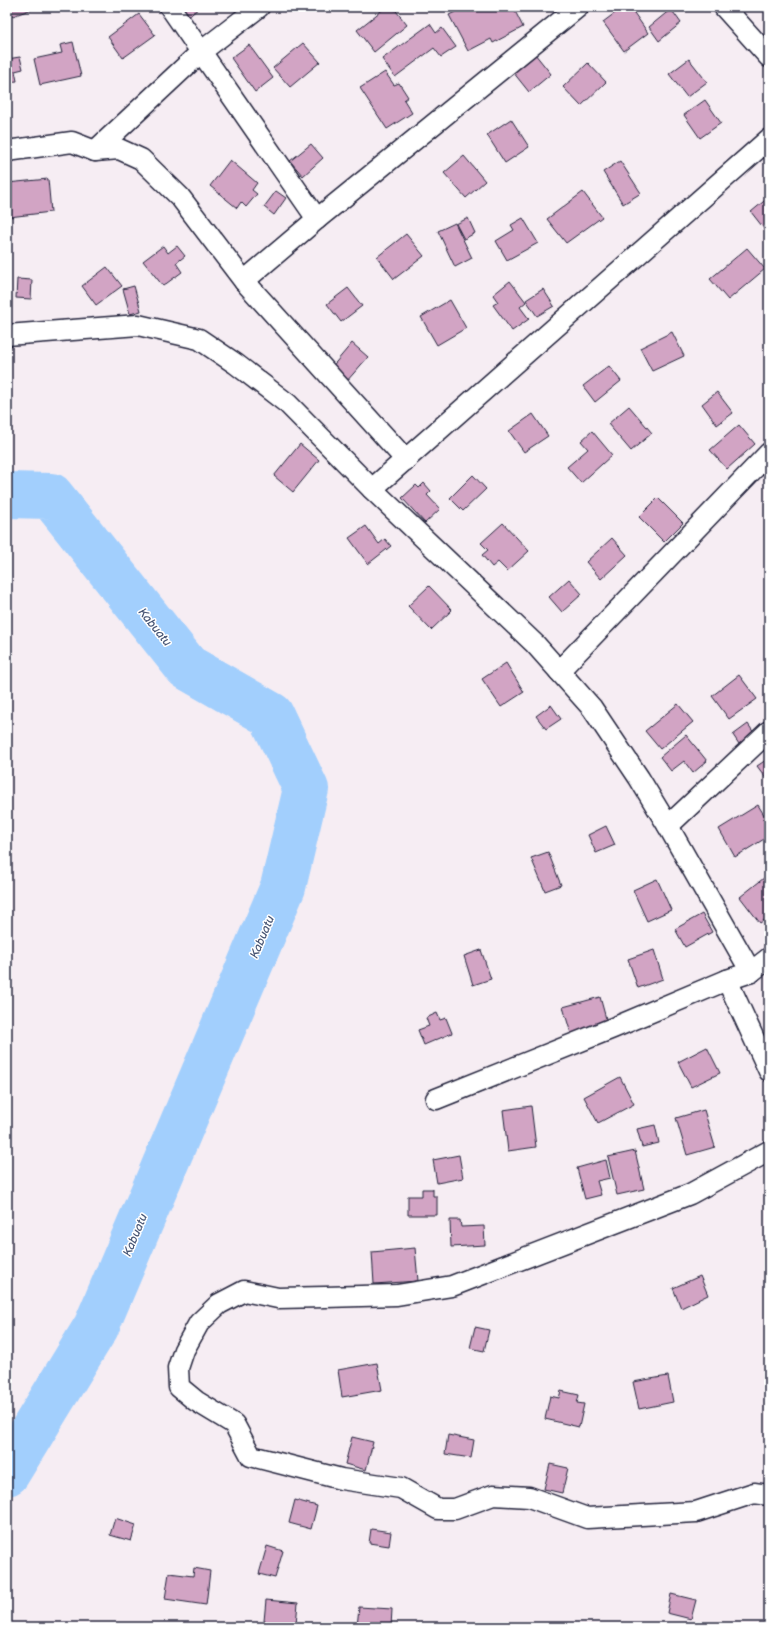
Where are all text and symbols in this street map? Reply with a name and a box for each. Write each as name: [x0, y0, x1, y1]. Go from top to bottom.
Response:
water label: Kabuatu: [135, 605, 175, 650]
water label: Kabuatu: [247, 913, 278, 961]
water label: Kabuatu: [120, 1211, 151, 1259]

